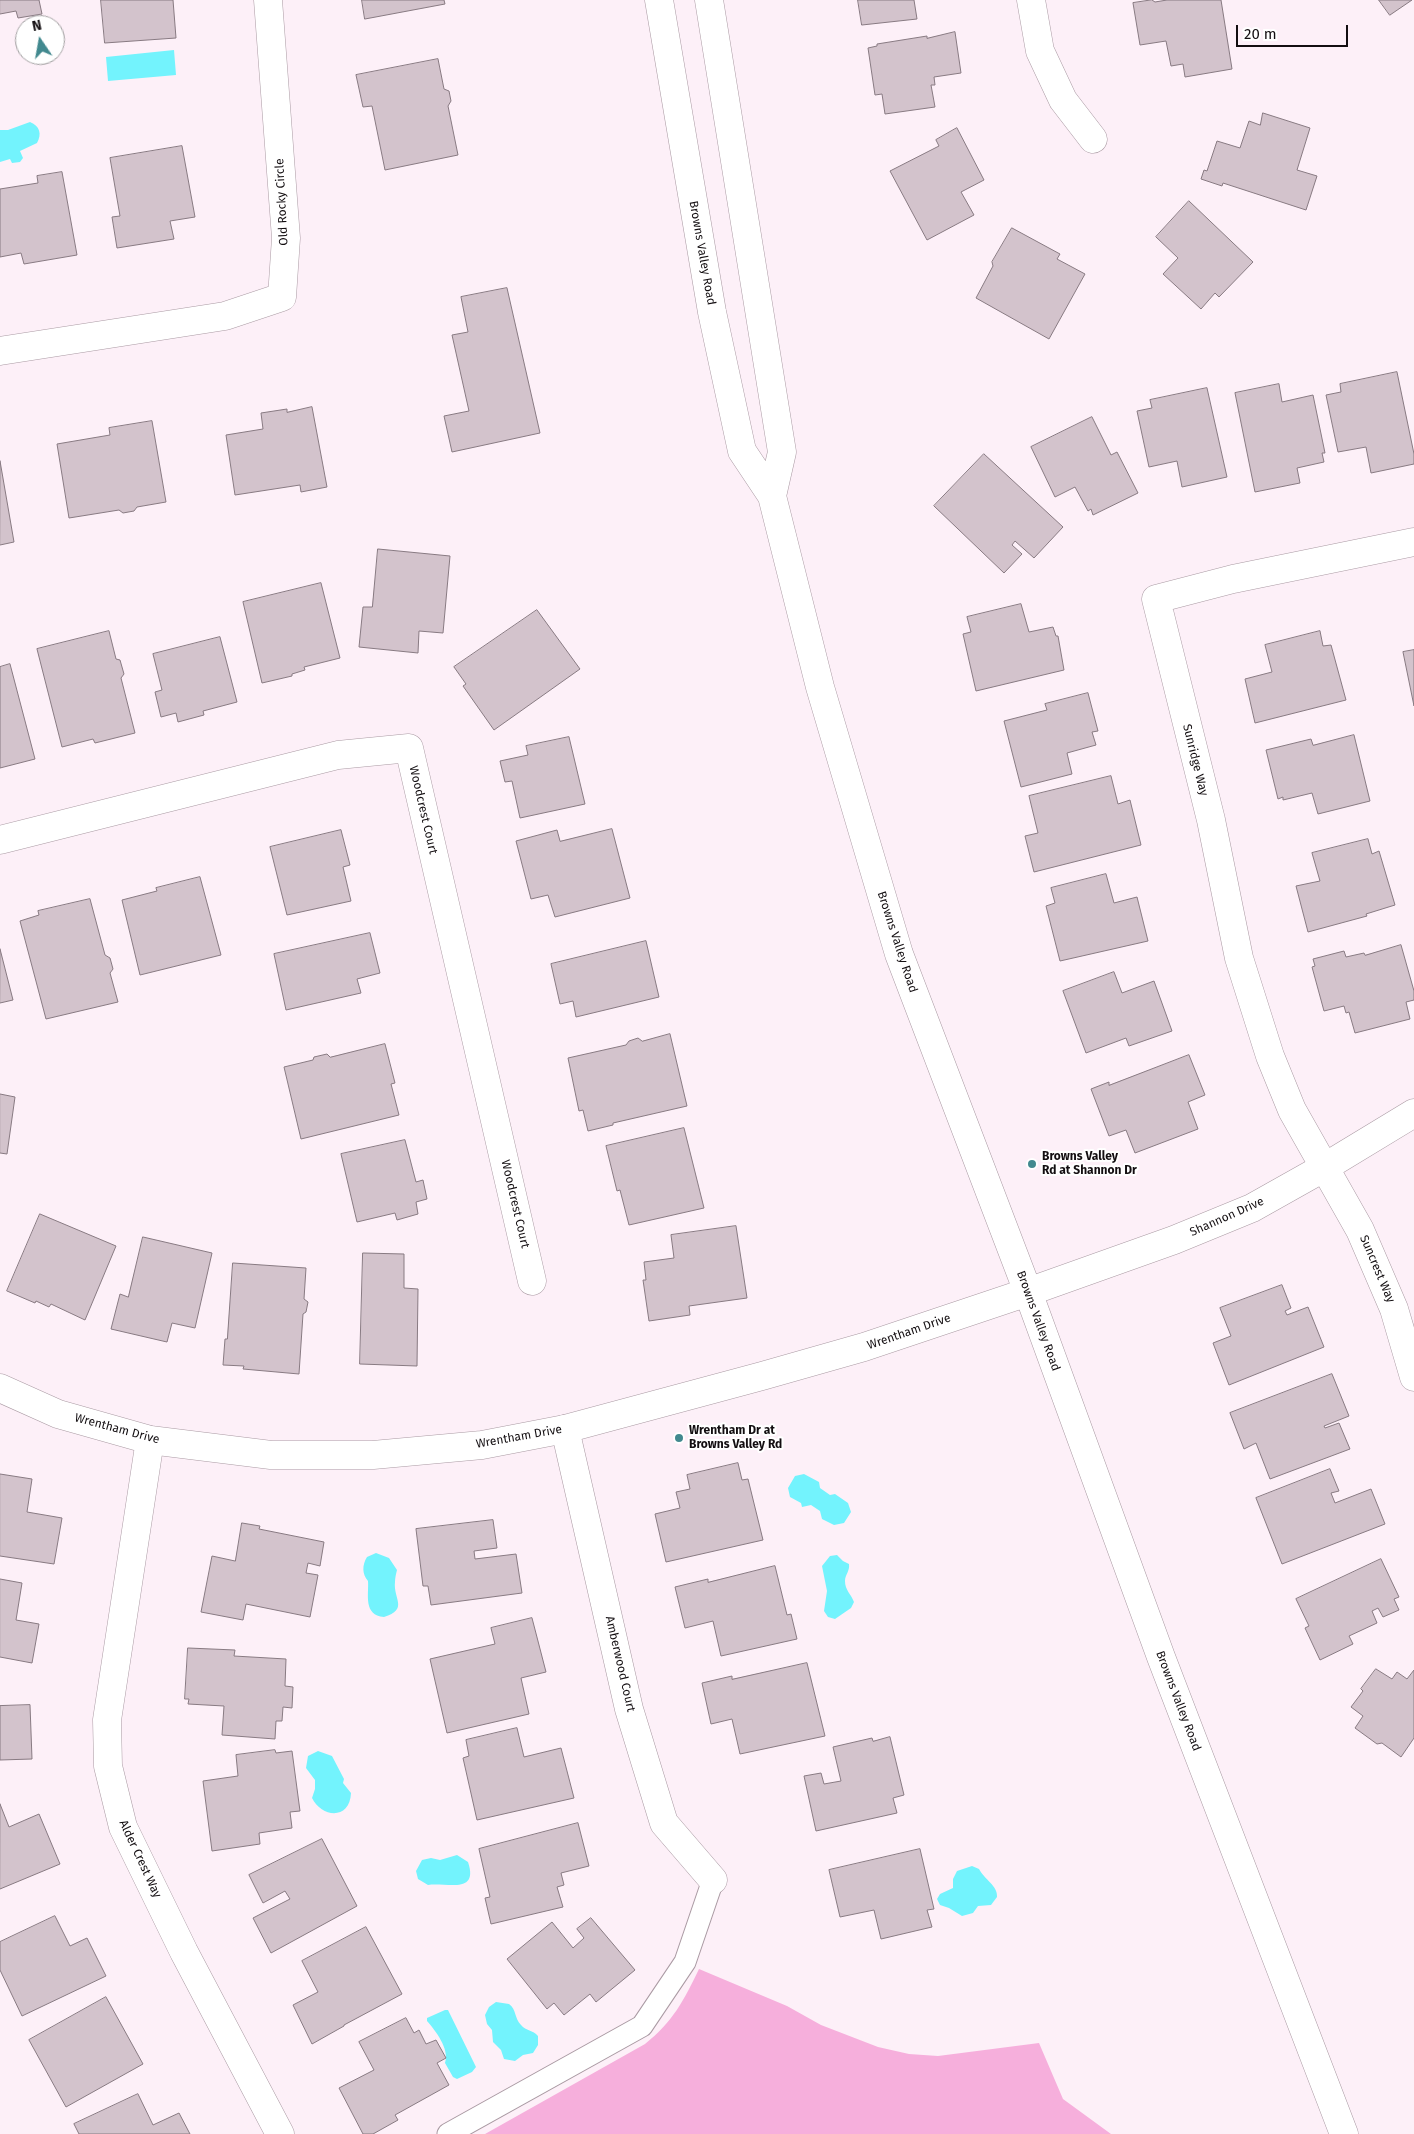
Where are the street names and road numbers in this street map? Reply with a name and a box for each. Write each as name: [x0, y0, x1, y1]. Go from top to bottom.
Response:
street label: Old Rocky Circle: [273, 158, 291, 246]
street label: Browns Valley Road: [686, 200, 718, 306]
street label: Sunridge Way: [1179, 723, 1211, 797]
street label: Woodcrest Court: [406, 764, 440, 856]
street label: Browns Valley Road: [874, 889, 920, 995]
street label: Woodcrest Court: [498, 1158, 532, 1250]
street label: Shannon Drive: [1188, 1194, 1266, 1240]
street label: Suncrest Way: [1356, 1233, 1398, 1305]
street label: Browns Valley Road: [1013, 1269, 1063, 1373]
street label: Wrentham Drive: [865, 1311, 953, 1353]
street label: Wrentham Drive: [73, 1411, 161, 1447]
street label: Wrentham Drive: [475, 1422, 563, 1452]
street label: Amberwood Court: [602, 1615, 638, 1713]
street label: Browns Valley Road: [1152, 1649, 1204, 1753]
street label: Alder Crest Way: [116, 1818, 164, 1900]

